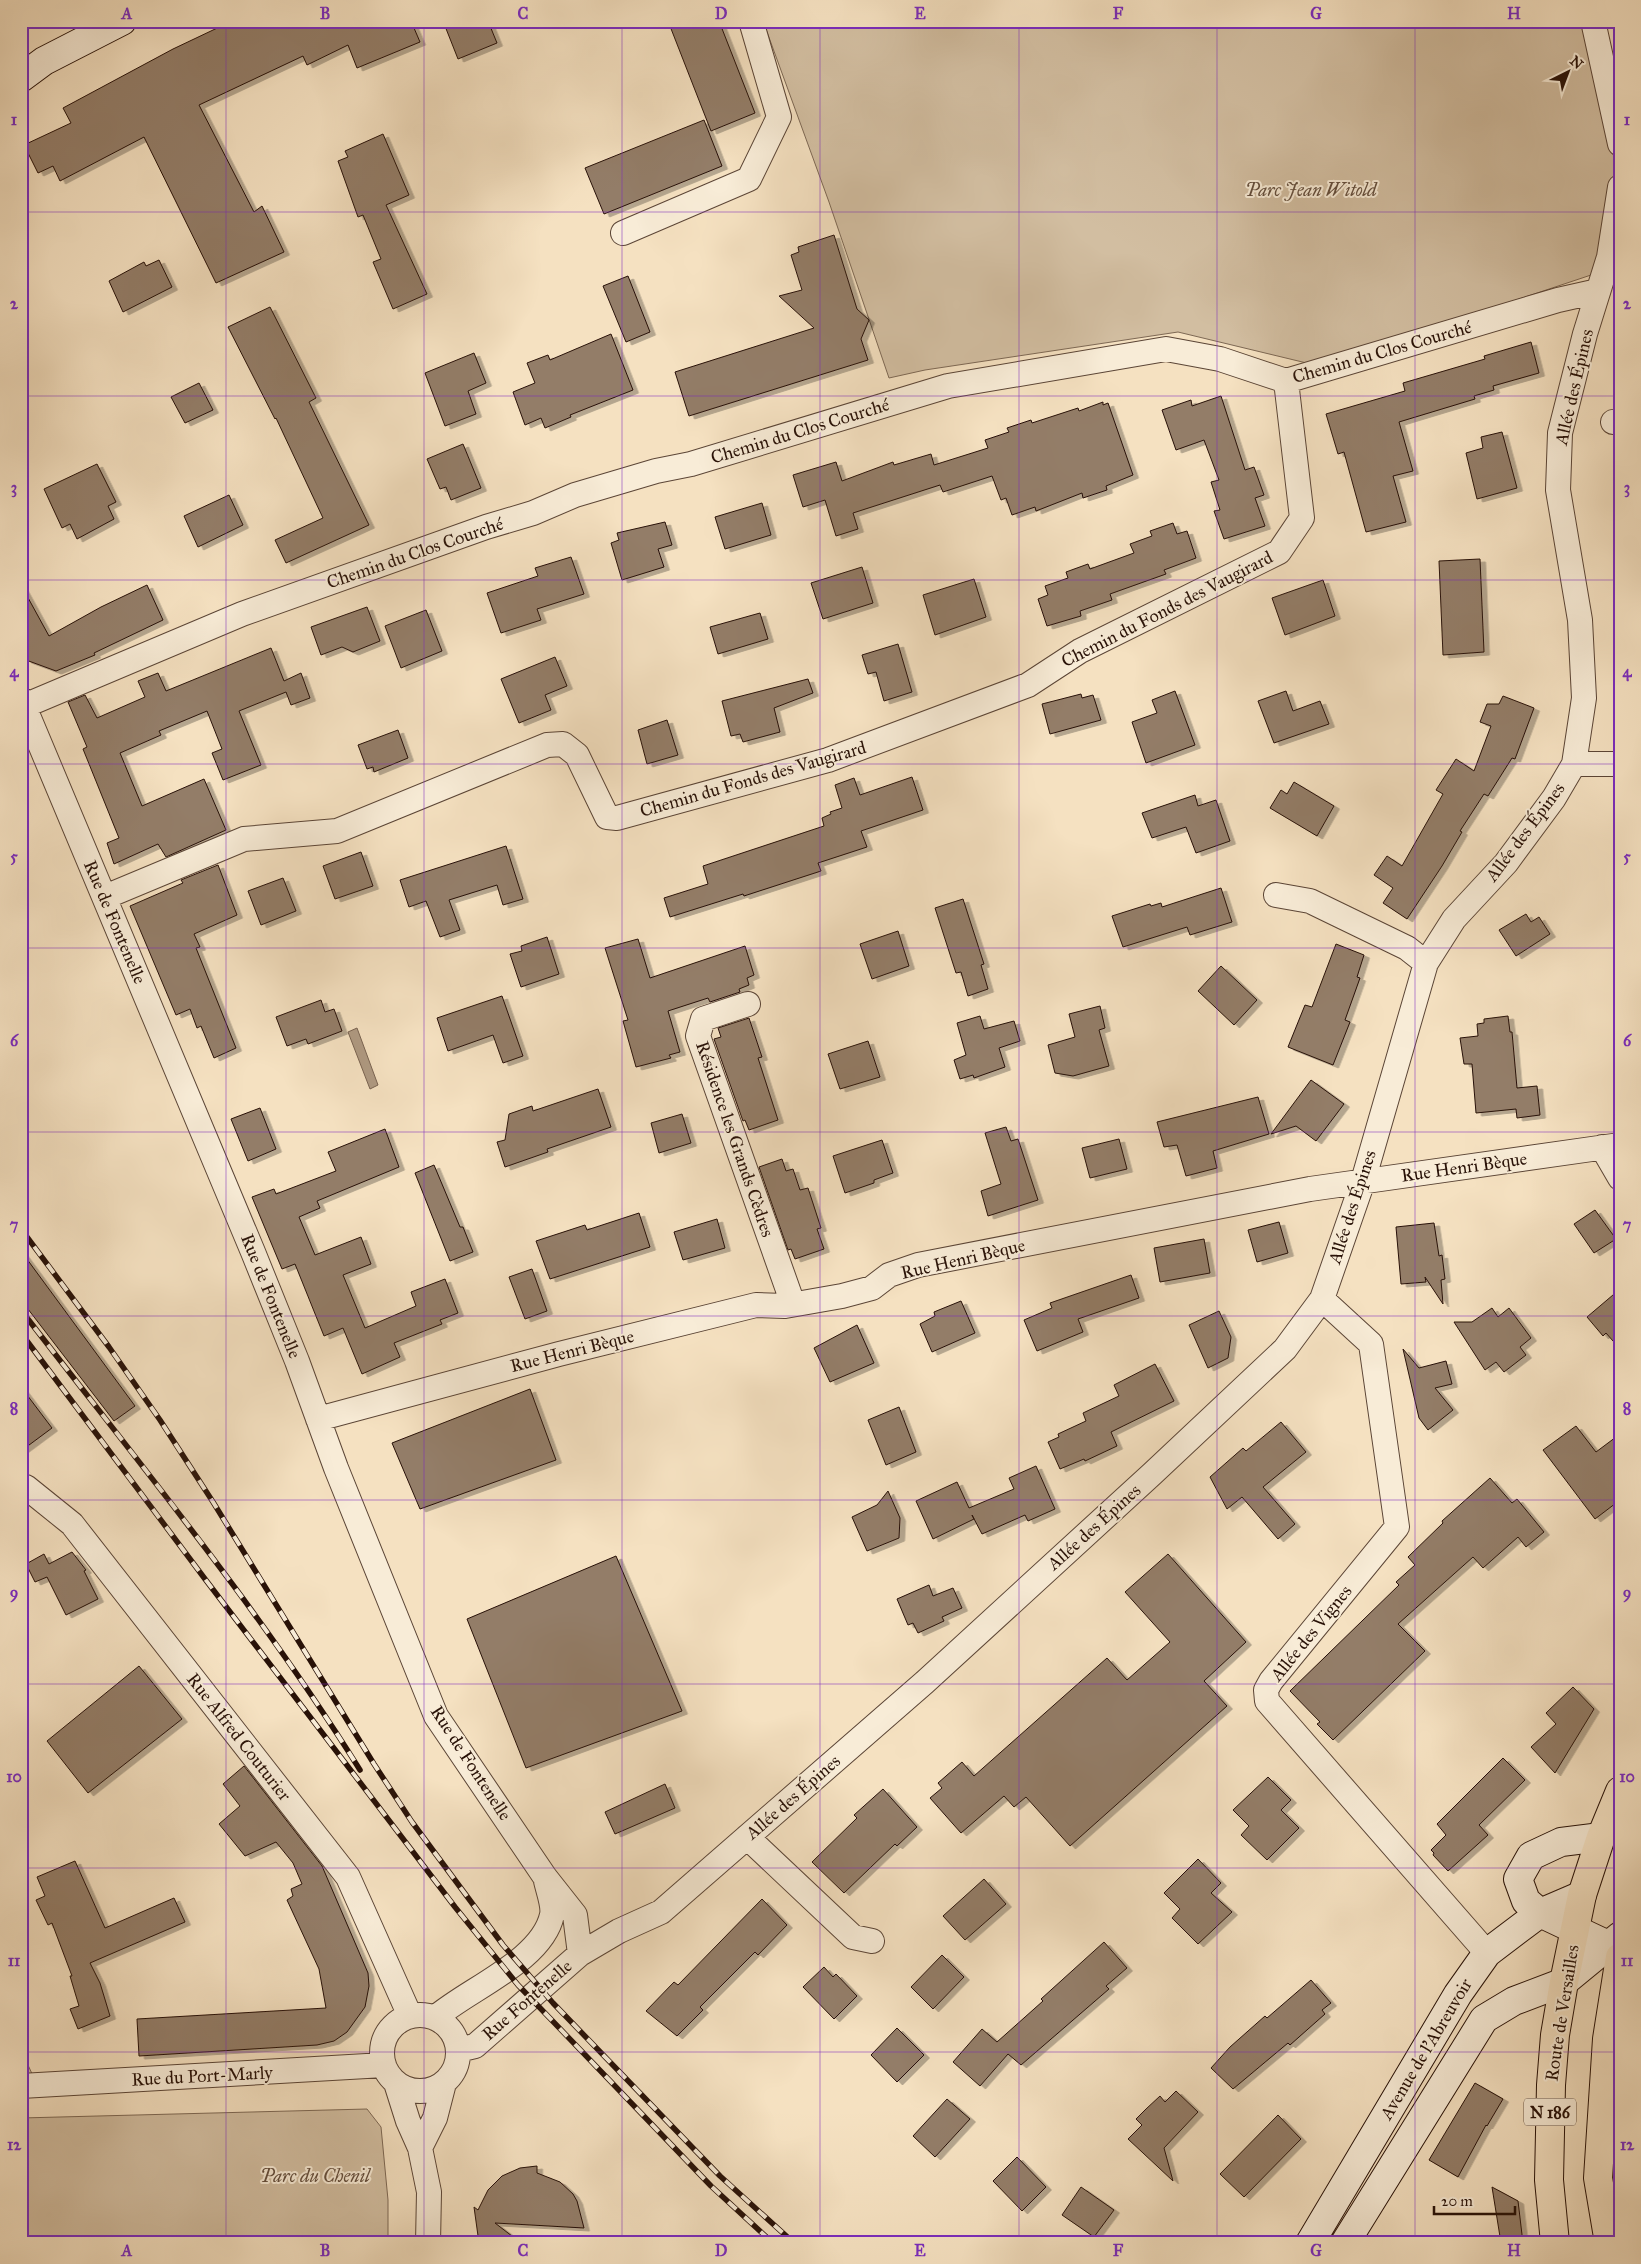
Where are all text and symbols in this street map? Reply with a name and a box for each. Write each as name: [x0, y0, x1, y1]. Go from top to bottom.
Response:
text: A: [121, 4, 133, 23]
text: B: [320, 4, 330, 23]
text: C: [518, 4, 529, 23]
text: D: [715, 4, 728, 23]
text: E: [914, 4, 926, 23]
text: F: [1113, 4, 1124, 23]
text: G: [1310, 4, 1322, 23]
text: H: [1507, 4, 1521, 23]
north arrow: [1544, 48, 1594, 98]
text: N: [1566, 52, 1587, 73]
text: 1: [11, 110, 18, 129]
text: 1: [1624, 110, 1631, 129]
park label: Parc Jean Witold: [1245, 179, 1378, 201]
text: 2: [10, 294, 19, 313]
text: 2: [1623, 294, 1632, 313]
street label: Chemin du Clos Courché: [1290, 316, 1475, 388]
street label: Allée des Épines: [1548, 326, 1598, 448]
street label: Chemin du Clos Courché: [708, 393, 892, 469]
text: 3: [11, 478, 17, 498]
text: 3: [1624, 478, 1630, 498]
street label: Chemin du Clos Courché: [324, 512, 507, 594]
street label: Chemin du Fonds des Vaugirard: [1058, 546, 1277, 673]
text: 4: [10, 662, 20, 682]
text: 4: [1623, 662, 1633, 682]
street label: Chemin du Fonds des Vaugirard: [637, 736, 869, 823]
street label: Allée des Épines: [1478, 777, 1569, 887]
text: 5: [10, 847, 18, 866]
text: 5: [1623, 847, 1631, 866]
street label: Rue de Fontenelle: [79, 857, 151, 987]
text: 6: [10, 1031, 19, 1050]
text: 6: [1623, 1031, 1632, 1050]
street label: Résidence les Grands Cèdres: [691, 1038, 779, 1240]
street label: Allée des Épines: [1321, 1147, 1381, 1268]
street label: Rue Henri Bèque: [1400, 1147, 1528, 1188]
text: 7: [10, 1215, 19, 1234]
text: 7: [1623, 1215, 1632, 1234]
street label: Rue de Fontenelle: [236, 1231, 306, 1361]
street label: Rue Henri Bèque: [899, 1234, 1027, 1285]
street label: Rue Henri Bèque: [508, 1325, 636, 1378]
text: 8: [10, 1399, 18, 1418]
text: 8: [1623, 1399, 1631, 1418]
street label: Allée des Épines: [1041, 1478, 1145, 1575]
street label: Allée des Vignes: [1265, 1580, 1357, 1687]
text: 9: [10, 1583, 18, 1603]
text: 9: [1623, 1583, 1631, 1603]
street label: Rue Alfred Couturier: [182, 1669, 296, 1806]
street label: Rue de Fontenelle: [426, 1701, 516, 1825]
street label: Allée des Épines: [739, 1748, 845, 1845]
text: 10: [6, 1767, 22, 1786]
text: 10: [1619, 1767, 1635, 1786]
street label: Route de Versailles: [1540, 1943, 1584, 2083]
text: 11: [8, 1951, 21, 1970]
text: 11: [1621, 1951, 1634, 1970]
street label: Rue Fontenelle: [478, 1955, 576, 2045]
street label: Avenue de l'Abreuvoir: [1375, 1974, 1477, 2124]
street label: Rue du Port-Marly: [131, 2061, 274, 2091]
road number: N 186: [1524, 2098, 1576, 2126]
text: 12: [7, 2135, 22, 2154]
text: 12: [1620, 2135, 1635, 2154]
park label: Parc du Chenil: [260, 2165, 372, 2187]
scale bar: [1434, 2184, 1515, 2216]
text: 20 m: [1441, 2192, 1473, 2210]
text: A: [121, 2241, 133, 2260]
text: B: [320, 2241, 330, 2260]
text: C: [518, 2241, 529, 2260]
text: D: [715, 2241, 728, 2260]
text: E: [914, 2241, 926, 2260]
text: F: [1113, 2241, 1124, 2260]
text: G: [1310, 2241, 1322, 2260]
text: H: [1507, 2241, 1521, 2260]

